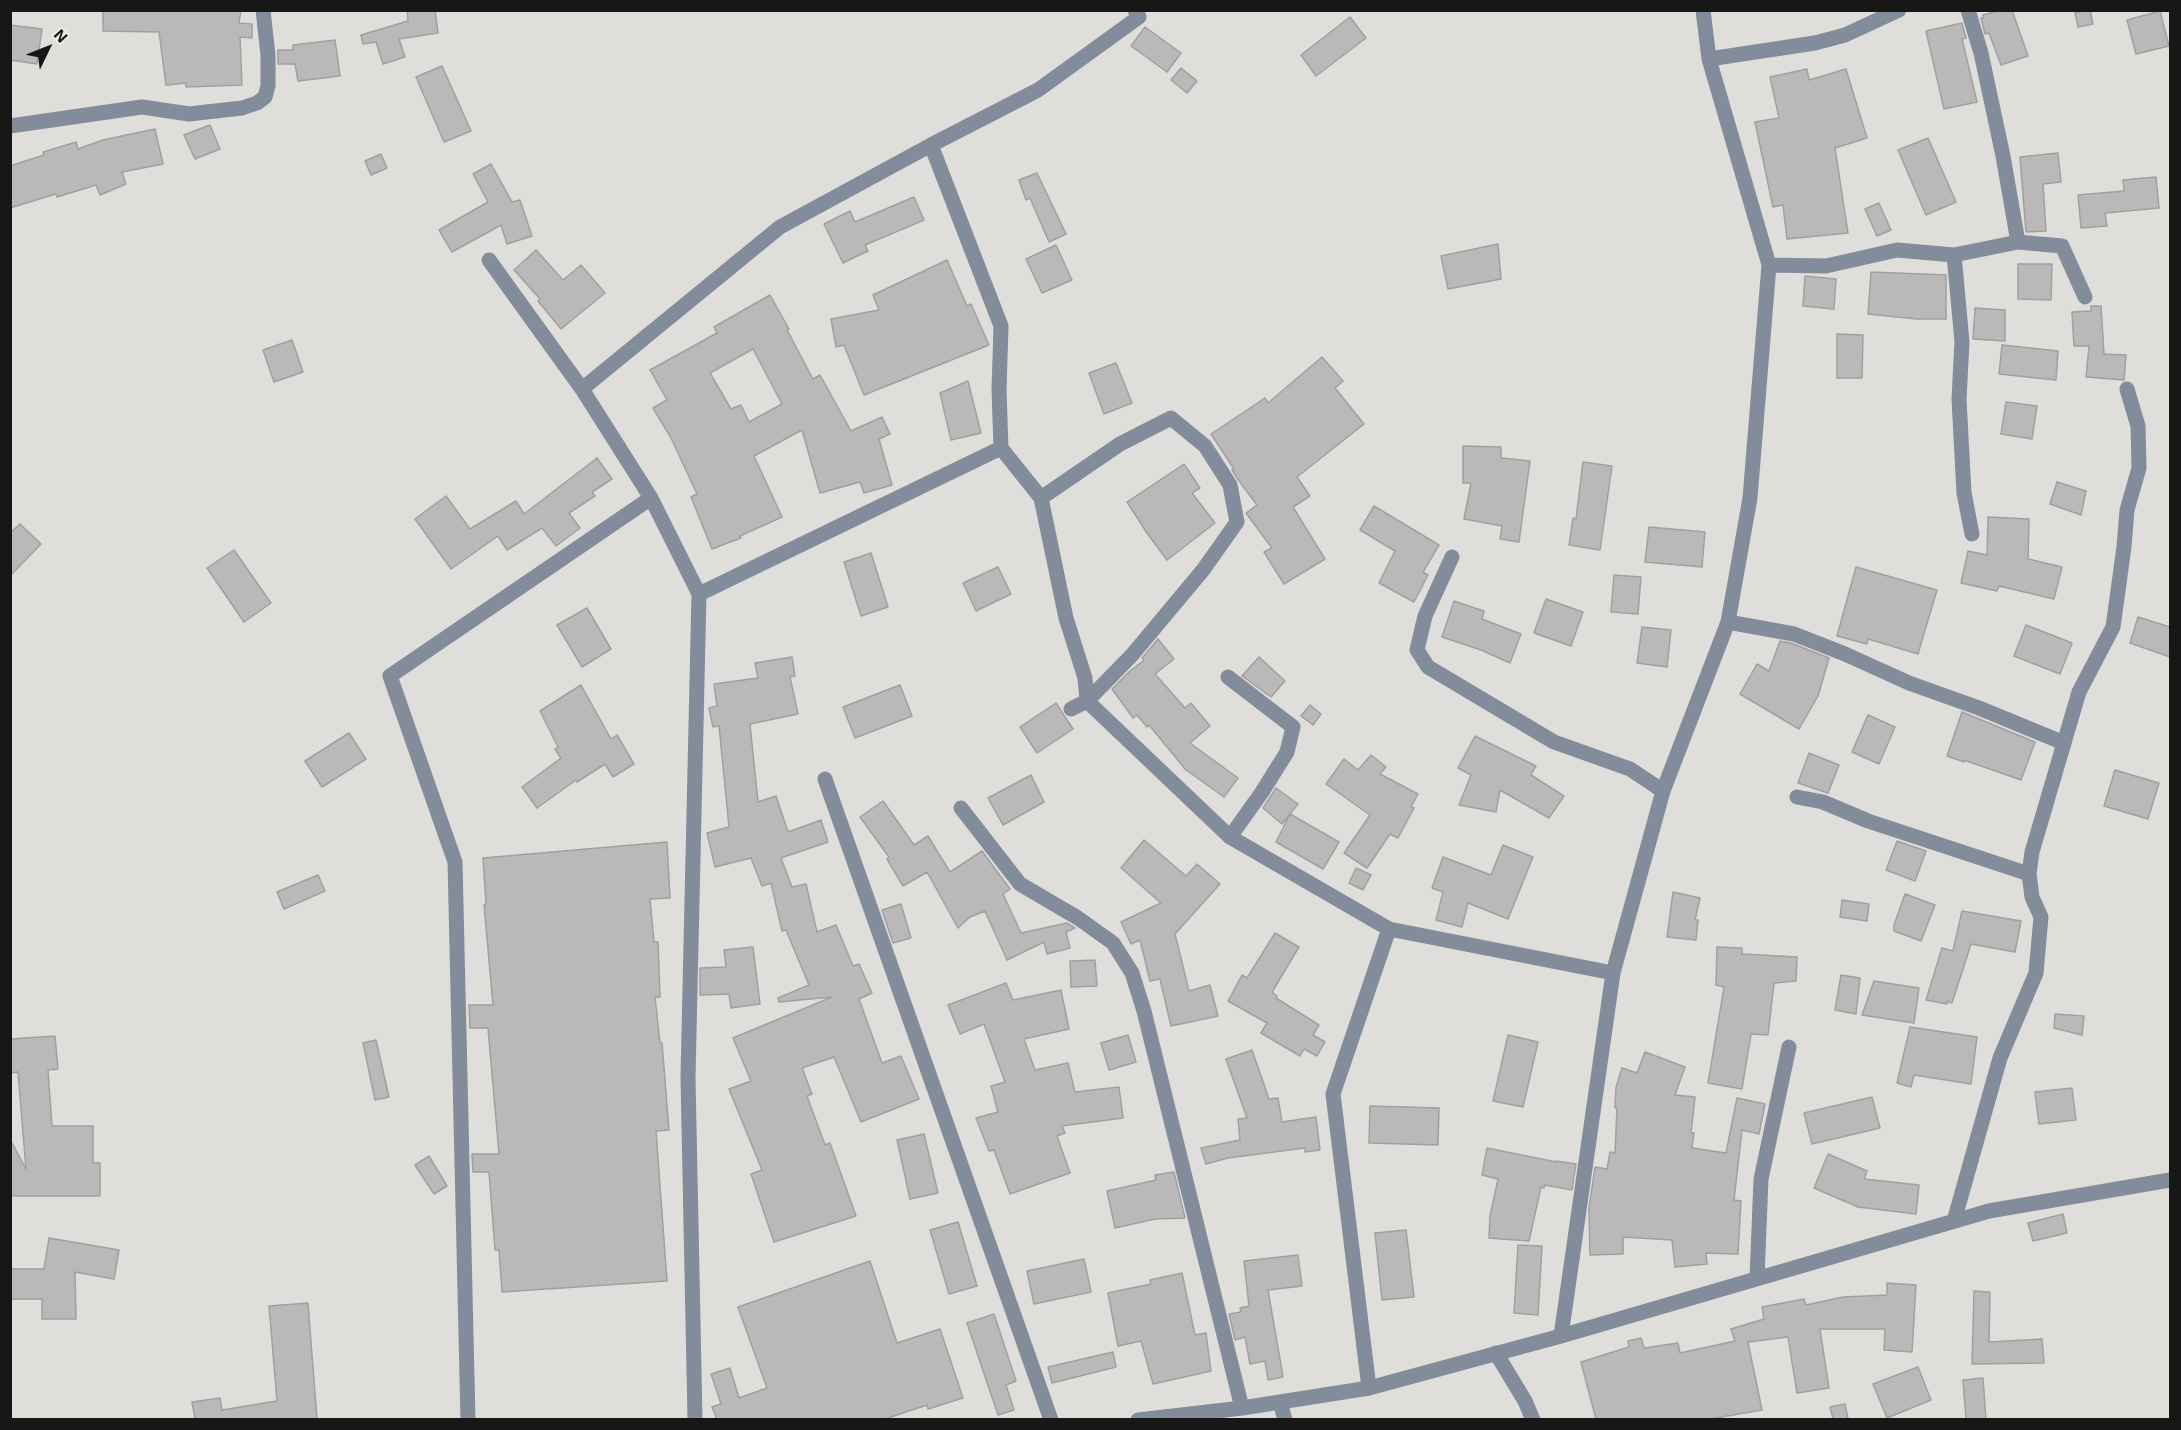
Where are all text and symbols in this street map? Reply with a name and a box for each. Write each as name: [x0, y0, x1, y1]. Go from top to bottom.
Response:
north arrow: [18, 18, 78, 78]
text: N: [51, 25, 72, 46]

